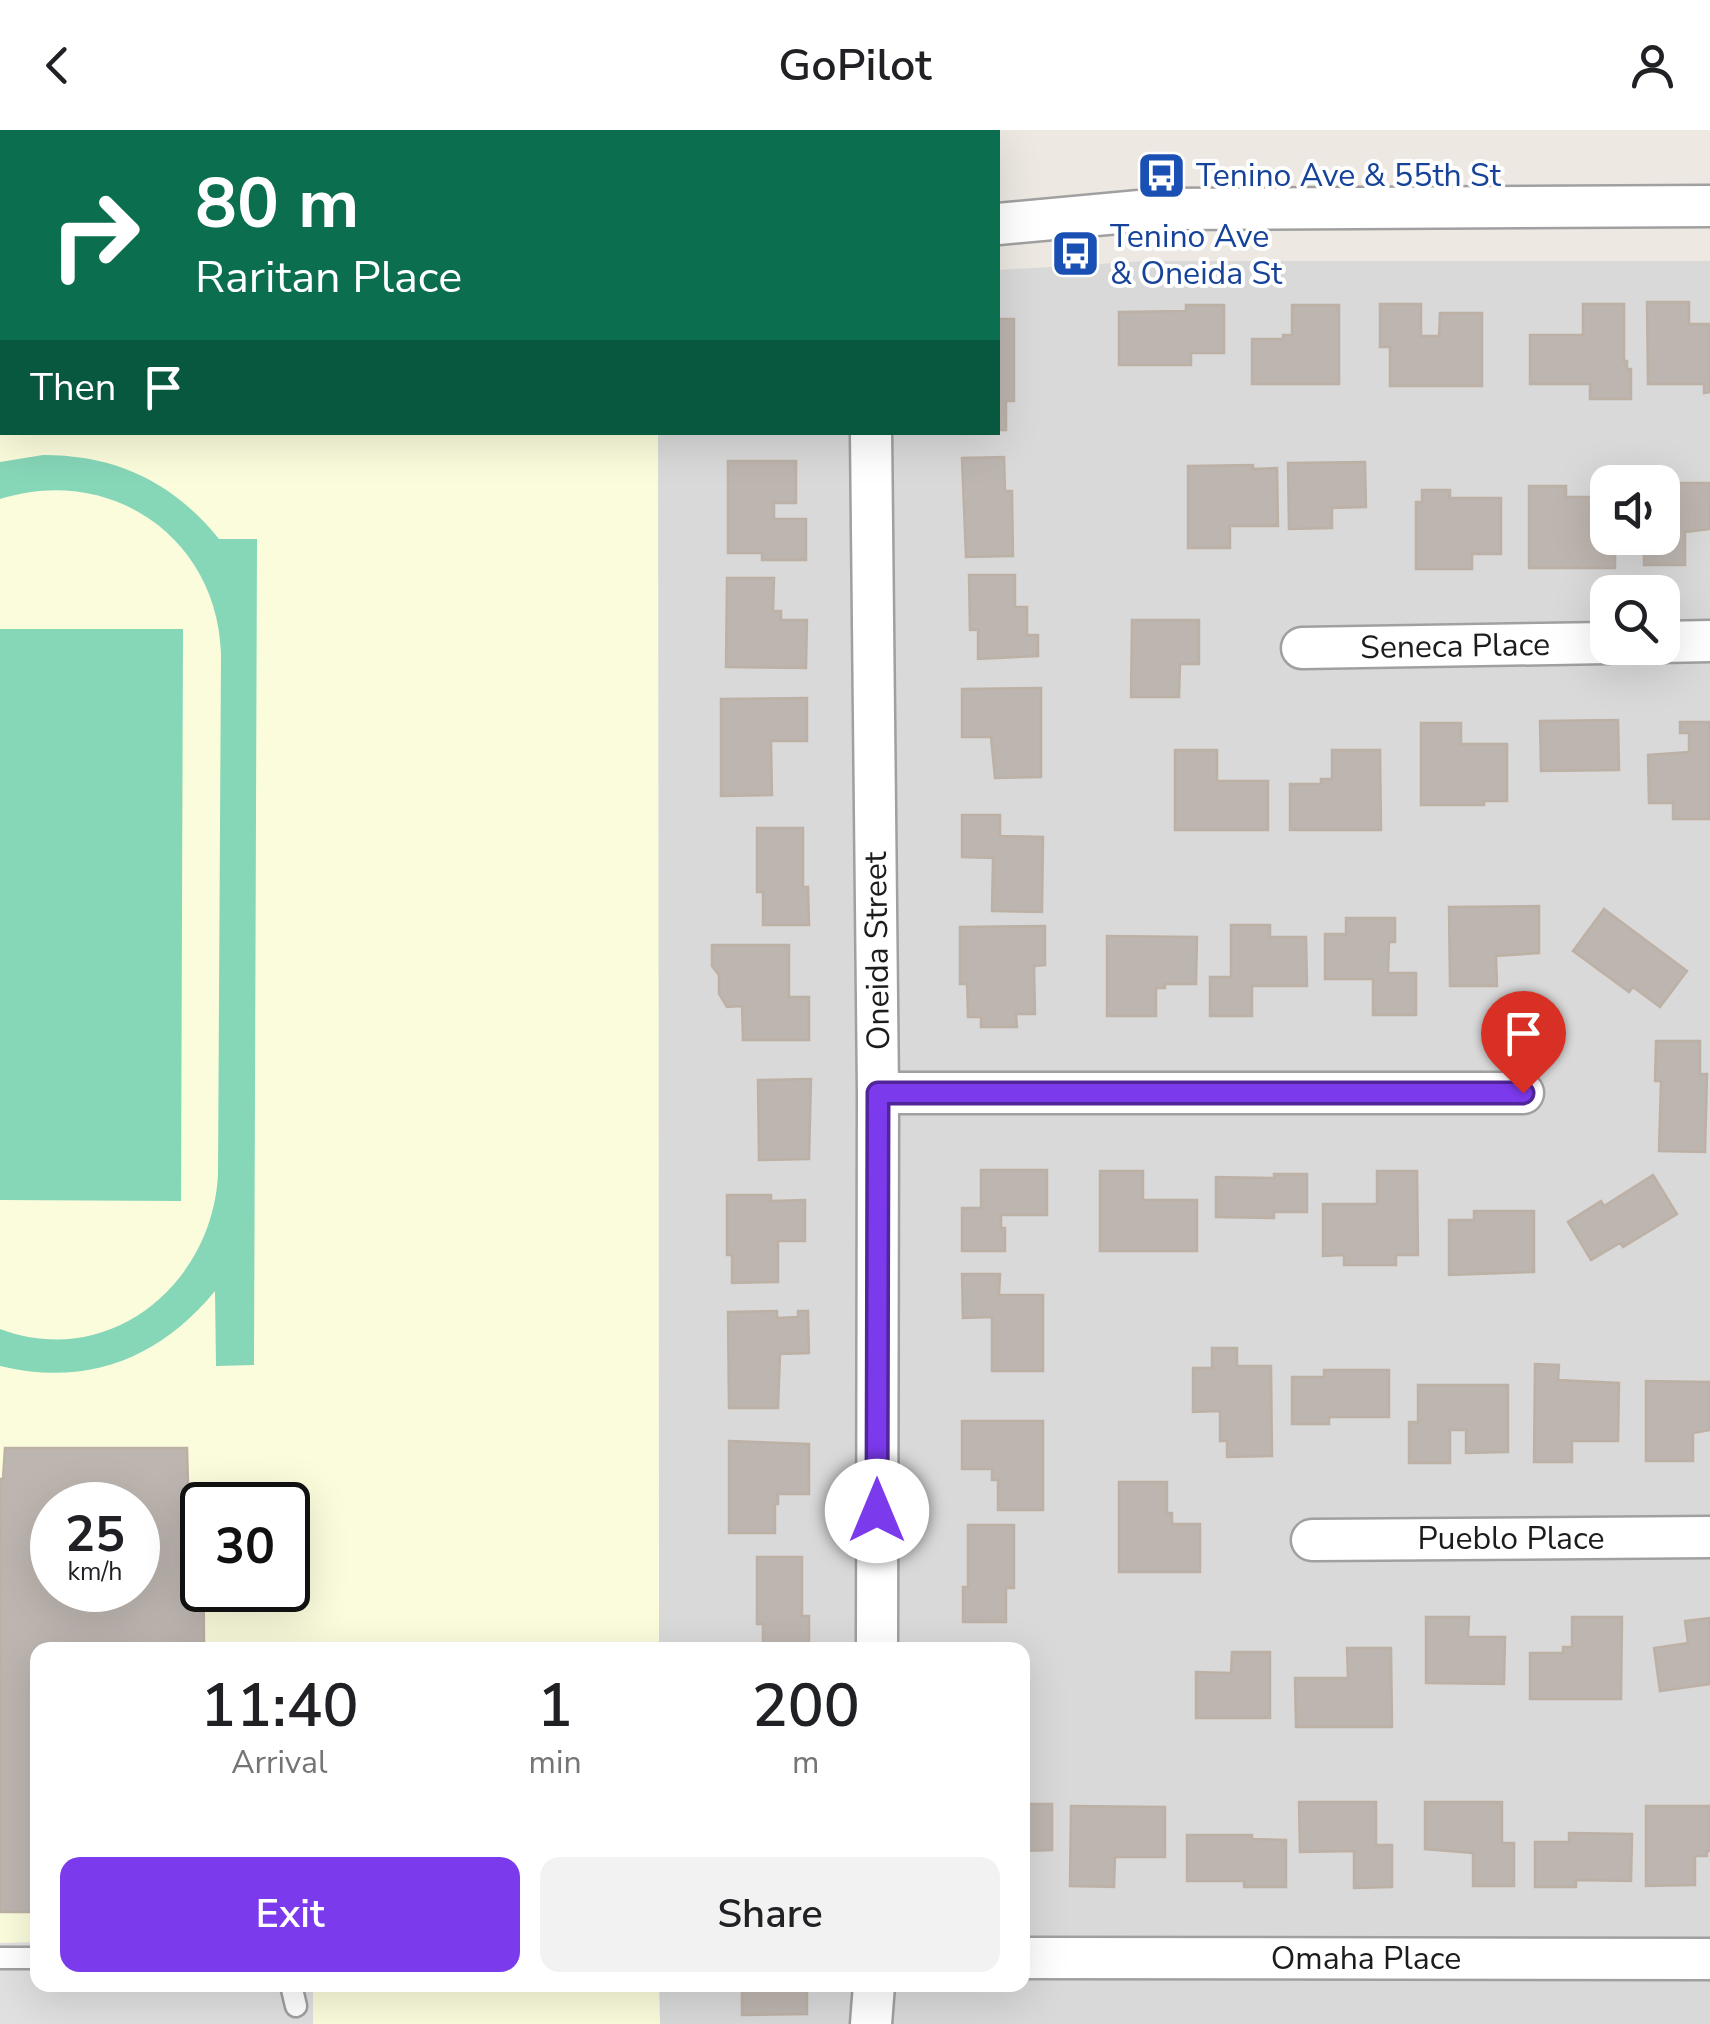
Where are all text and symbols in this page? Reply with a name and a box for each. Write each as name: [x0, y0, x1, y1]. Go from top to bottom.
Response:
text: GoPilot: [778, 35, 932, 96]
icon: back: [30, 38, 85, 93]
icon: person: [1625, 38, 1680, 93]
bus stop icon: Tenino Ave & 55th St: [1135, 149, 1187, 201]
place label: Tenino Ave & 55th St: [1196, 154, 1502, 197]
text: 80 m: [195, 156, 359, 252]
icon: right: [30, 170, 160, 300]
place label: Tenino Ave & Oneida St: [1110, 215, 1283, 295]
bus stop icon: Tenino Ave & Oneida St: [1049, 228, 1101, 280]
text: Raritan Place: [195, 247, 462, 308]
icon: arrive: [136, 360, 191, 415]
text: Then: [30, 362, 116, 413]
map controls: [1590, 465, 1680, 665]
button: sound: [1590, 465, 1680, 555]
button: search: [1590, 575, 1680, 665]
street label: Seneca Place: [1360, 623, 1550, 669]
street label: Oneida Street: [854, 851, 900, 1051]
pin: [1481, 991, 1566, 1094]
icon: arrive: [1496, 1006, 1551, 1061]
position arrow: [825, 1459, 929, 1563]
speed limit sign: 30: [180, 1482, 310, 1612]
text: 25: [65, 1500, 125, 1569]
street label: Pueblo Place: [1417, 1517, 1605, 1560]
text: km/h: [67, 1555, 123, 1589]
text: 11:40: [200, 1665, 358, 1747]
text: 1: [537, 1665, 573, 1747]
text: 200: [752, 1665, 860, 1747]
text: Arrival: [231, 1741, 327, 1784]
text: min: [529, 1741, 582, 1784]
text: m: [792, 1741, 820, 1784]
button: Exit: [60, 1857, 520, 1972]
button: Share: [540, 1857, 1000, 1972]
street label: Omaha Place: [1271, 1937, 1461, 1980]

